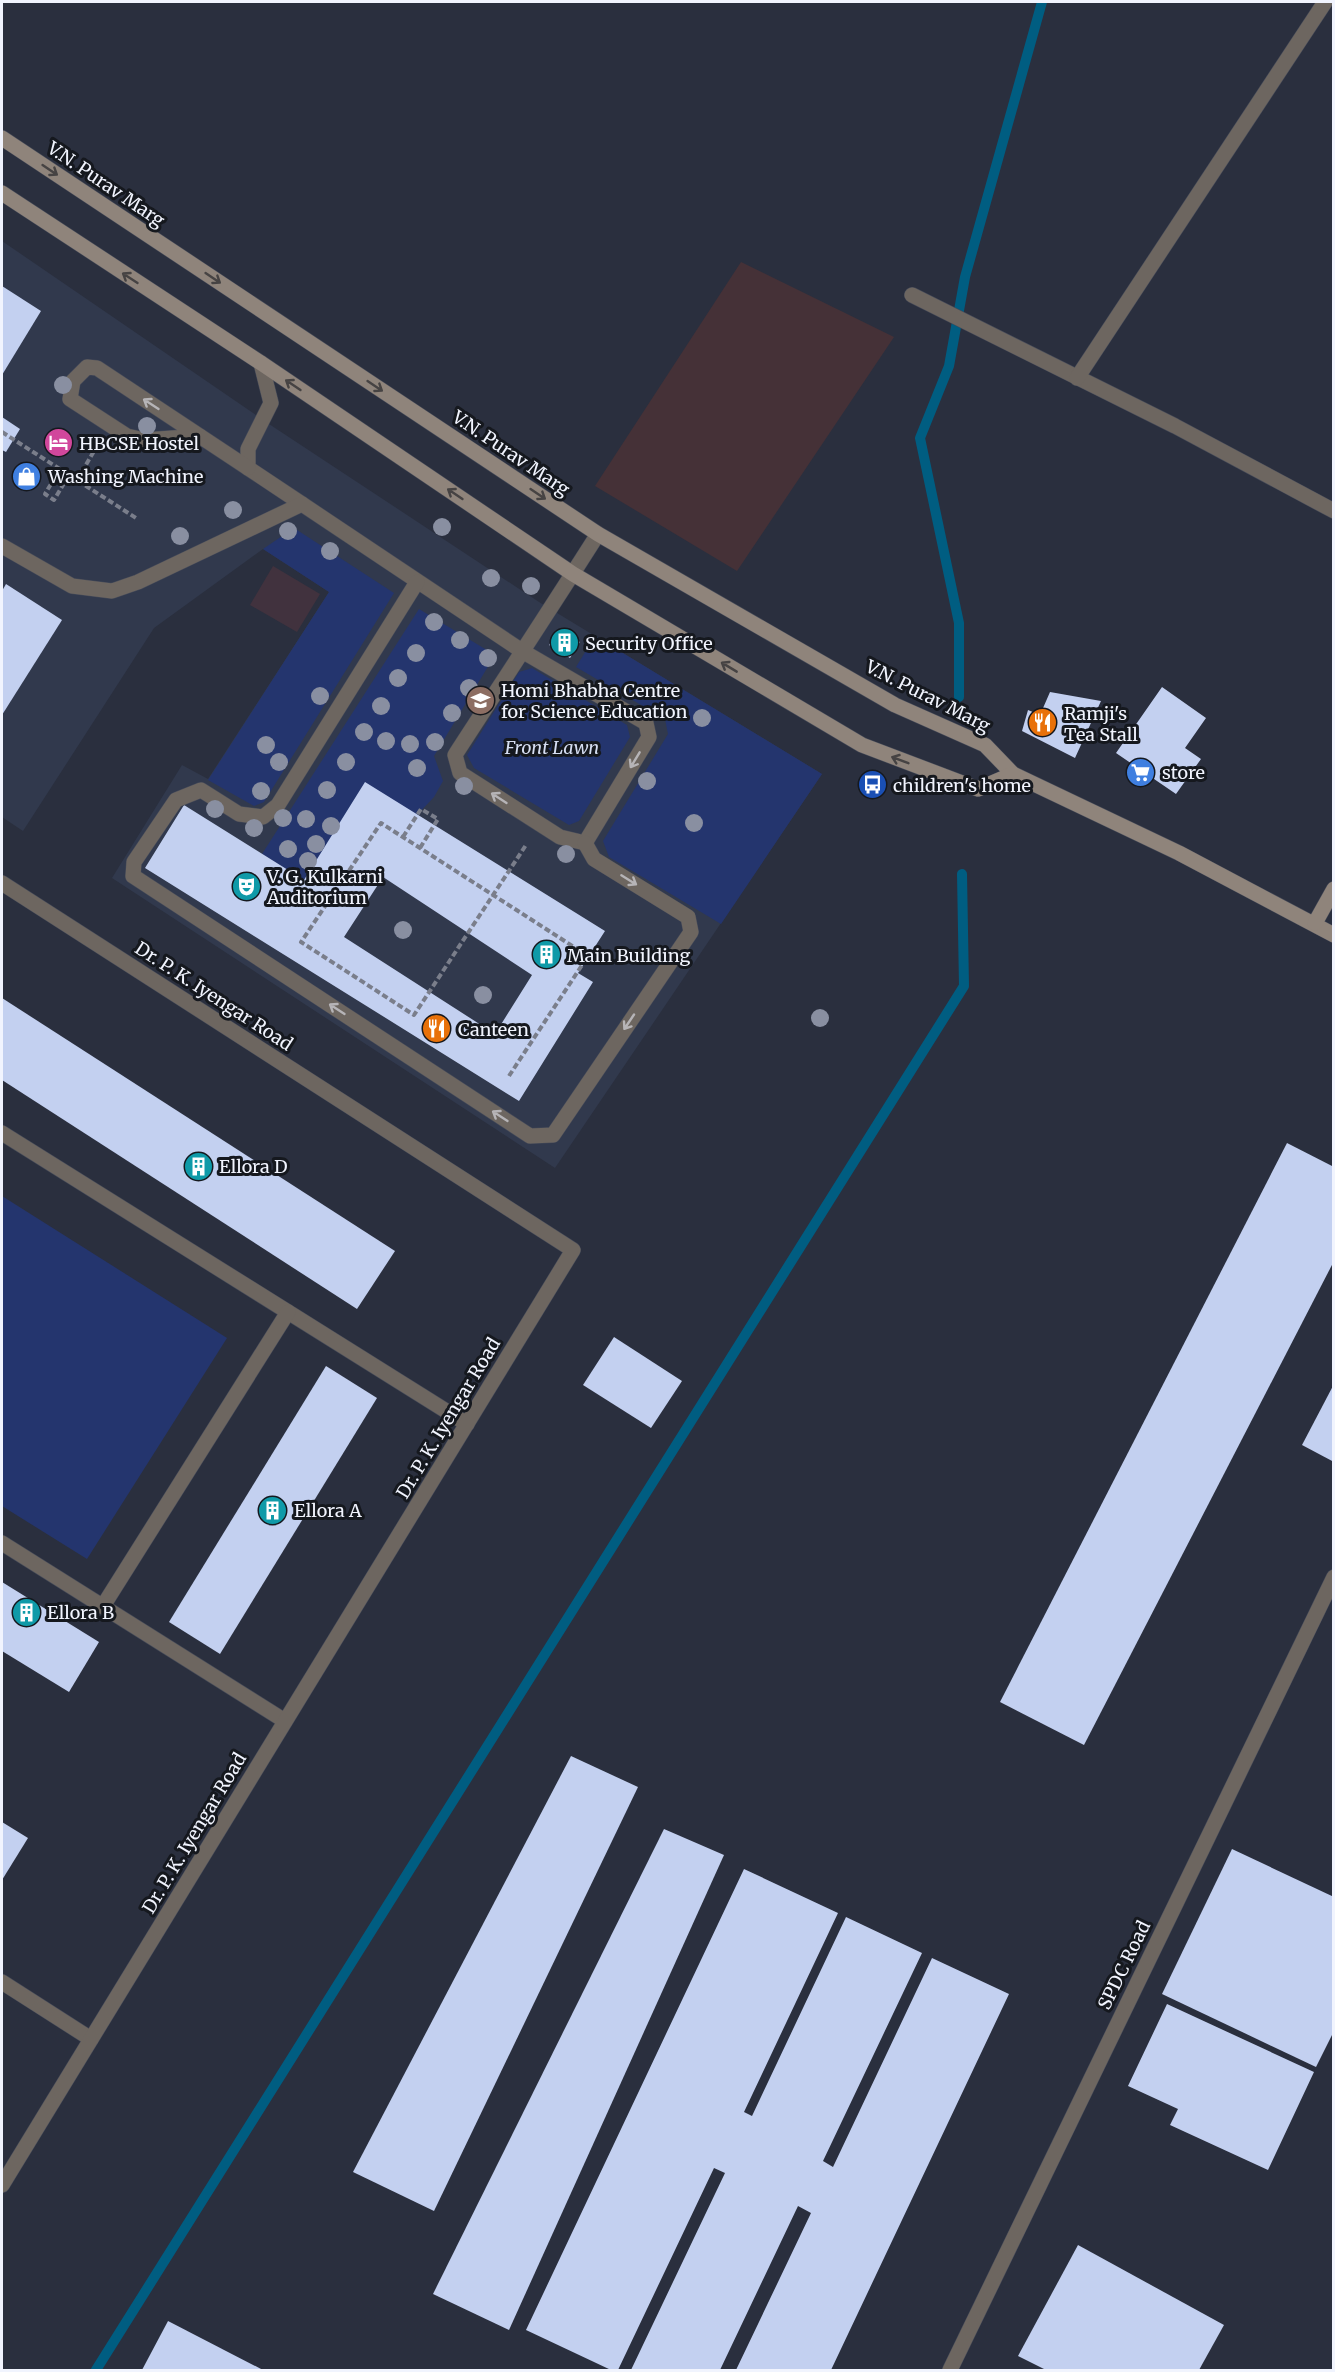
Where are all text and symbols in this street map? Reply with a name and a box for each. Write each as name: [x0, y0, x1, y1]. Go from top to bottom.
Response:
street label: V.N. Purav Marg: [42, 136, 169, 232]
one-way arrow: [41, 165, 58, 177]
one-way arrow: [122, 271, 139, 284]
one-way arrow: [204, 272, 220, 284]
one-way arrow: [286, 379, 302, 391]
one-way arrow: [366, 380, 383, 392]
one-way arrow: [143, 398, 160, 410]
street label: V.N. Purav Marg: [447, 405, 574, 501]
hotel icon: HBCSE Hostel: [42, 427, 74, 459]
place label: HBCSE Hostel: [79, 432, 199, 455]
shop icon: Washing Machine: [11, 460, 43, 492]
place label: Washing Machine: [47, 465, 203, 488]
one-way arrow: [447, 488, 463, 500]
one-way arrow: [529, 488, 545, 500]
building icon: Security Office: [548, 627, 580, 659]
place label: Security Office: [585, 632, 713, 655]
street label: V.N. Purav Marg: [861, 654, 994, 737]
one-way arrow: [721, 661, 738, 673]
place label: Homi Bhabha Centre for Science Education: [501, 679, 688, 723]
school or university icon: Homi Bhabha Centre for Science Education: [464, 684, 496, 716]
place label: Ramji's Tea Stall: [1064, 702, 1138, 746]
restaurant icon: Ramji's Tea Stall: [1027, 707, 1059, 739]
park label: Front Lawn: [504, 736, 599, 759]
one-way arrow: [628, 751, 640, 768]
one-way arrow: [891, 754, 910, 765]
supermarket icon: store: [1125, 756, 1157, 788]
place label: store: [1162, 761, 1205, 784]
bus stop icon: children's home: [856, 769, 888, 801]
place label: children's home: [893, 774, 1031, 797]
one-way arrow: [491, 792, 508, 804]
place label: V. G. Kulkarni Auditorium: [266, 865, 383, 909]
theatre icon: V. G. Kulkarni Auditorium: [230, 870, 262, 902]
one-way arrow: [620, 874, 637, 886]
street label: Dr. P. K. Iyengar Road: [131, 936, 297, 1056]
building icon: Main Building: [530, 939, 562, 971]
place label: Main Building: [567, 944, 691, 967]
one-way arrow: [328, 1003, 345, 1016]
restaurant icon: Canteen: [421, 1013, 453, 1045]
one-way arrow: [623, 1014, 635, 1030]
place label: Canteen: [458, 1018, 529, 1041]
one-way arrow: [492, 1110, 509, 1122]
building icon: Ellora D: [182, 1150, 214, 1182]
place label: Ellora D: [219, 1155, 288, 1178]
street label: Dr. P. K. Iyengar Road: [391, 1333, 505, 1502]
building icon: Ellora A: [257, 1494, 289, 1526]
place label: Ellora A: [294, 1499, 362, 1522]
building icon: Ellora B: [10, 1596, 42, 1628]
place label: Ellora B: [47, 1601, 114, 1624]
street label: Dr. P. K. Iyengar Road: [137, 1748, 251, 1917]
street label: SPDC Road: [1093, 1917, 1155, 2013]

